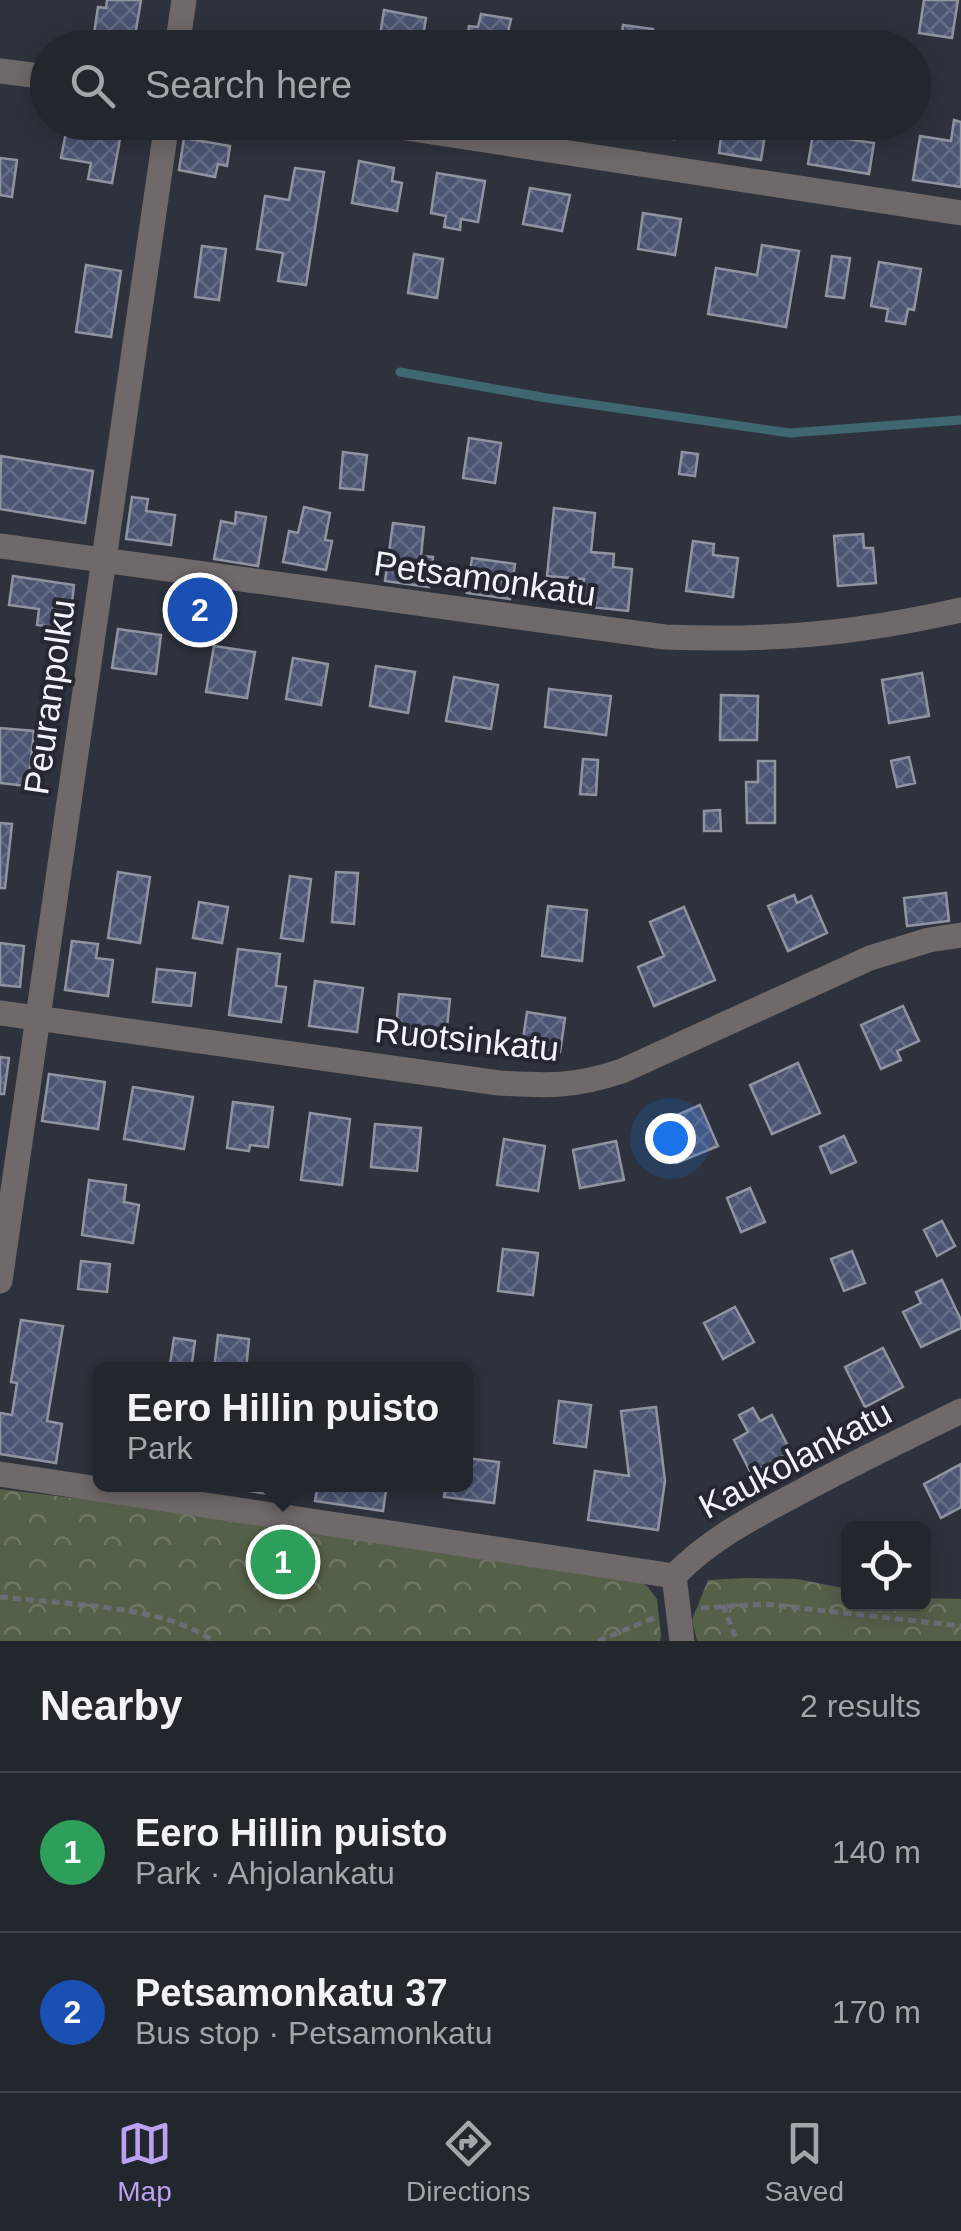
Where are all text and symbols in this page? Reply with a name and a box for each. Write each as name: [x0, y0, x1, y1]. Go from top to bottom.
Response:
search box: [30, 30, 931, 140]
icon: search: [65, 58, 120, 113]
text: Search here: [145, 64, 352, 106]
street label: Petsamonkatu: [371, 543, 599, 613]
pin: 2: [168, 572, 232, 648]
street label: Peuranpolku: [16, 597, 82, 797]
street label: Ruotsinkatu: [373, 1010, 561, 1068]
your location: [645, 1113, 696, 1164]
popup: [93, 1362, 473, 1492]
text: Eero Hillin puisto: [127, 1387, 439, 1429]
street label: Kaukolankatu: [692, 1392, 898, 1526]
text: Park: [127, 1430, 193, 1466]
map controls: [841, 1521, 931, 1611]
button: locate: [841, 1521, 931, 1611]
pin: 1: [250, 1524, 316, 1600]
text: Nearby: [40, 1682, 182, 1729]
text: 2 results: [800, 1688, 921, 1724]
text: Eero Hillin puisto: [135, 1812, 447, 1854]
text: 1: [64, 1834, 81, 1870]
text: 140 m: [832, 1834, 921, 1870]
text: Park · Ahjolankatu: [135, 1855, 395, 1891]
text: Petsamonkatu 37: [135, 1972, 448, 2014]
text: 2: [64, 1994, 81, 2030]
text: 170 m: [832, 1994, 921, 2030]
text: Bus stop · Petsamonkatu: [135, 2015, 493, 2051]
tab: Map: [117, 2116, 172, 2208]
tab: Directions: [406, 2116, 531, 2208]
tab: Saved: [765, 2116, 844, 2208]

